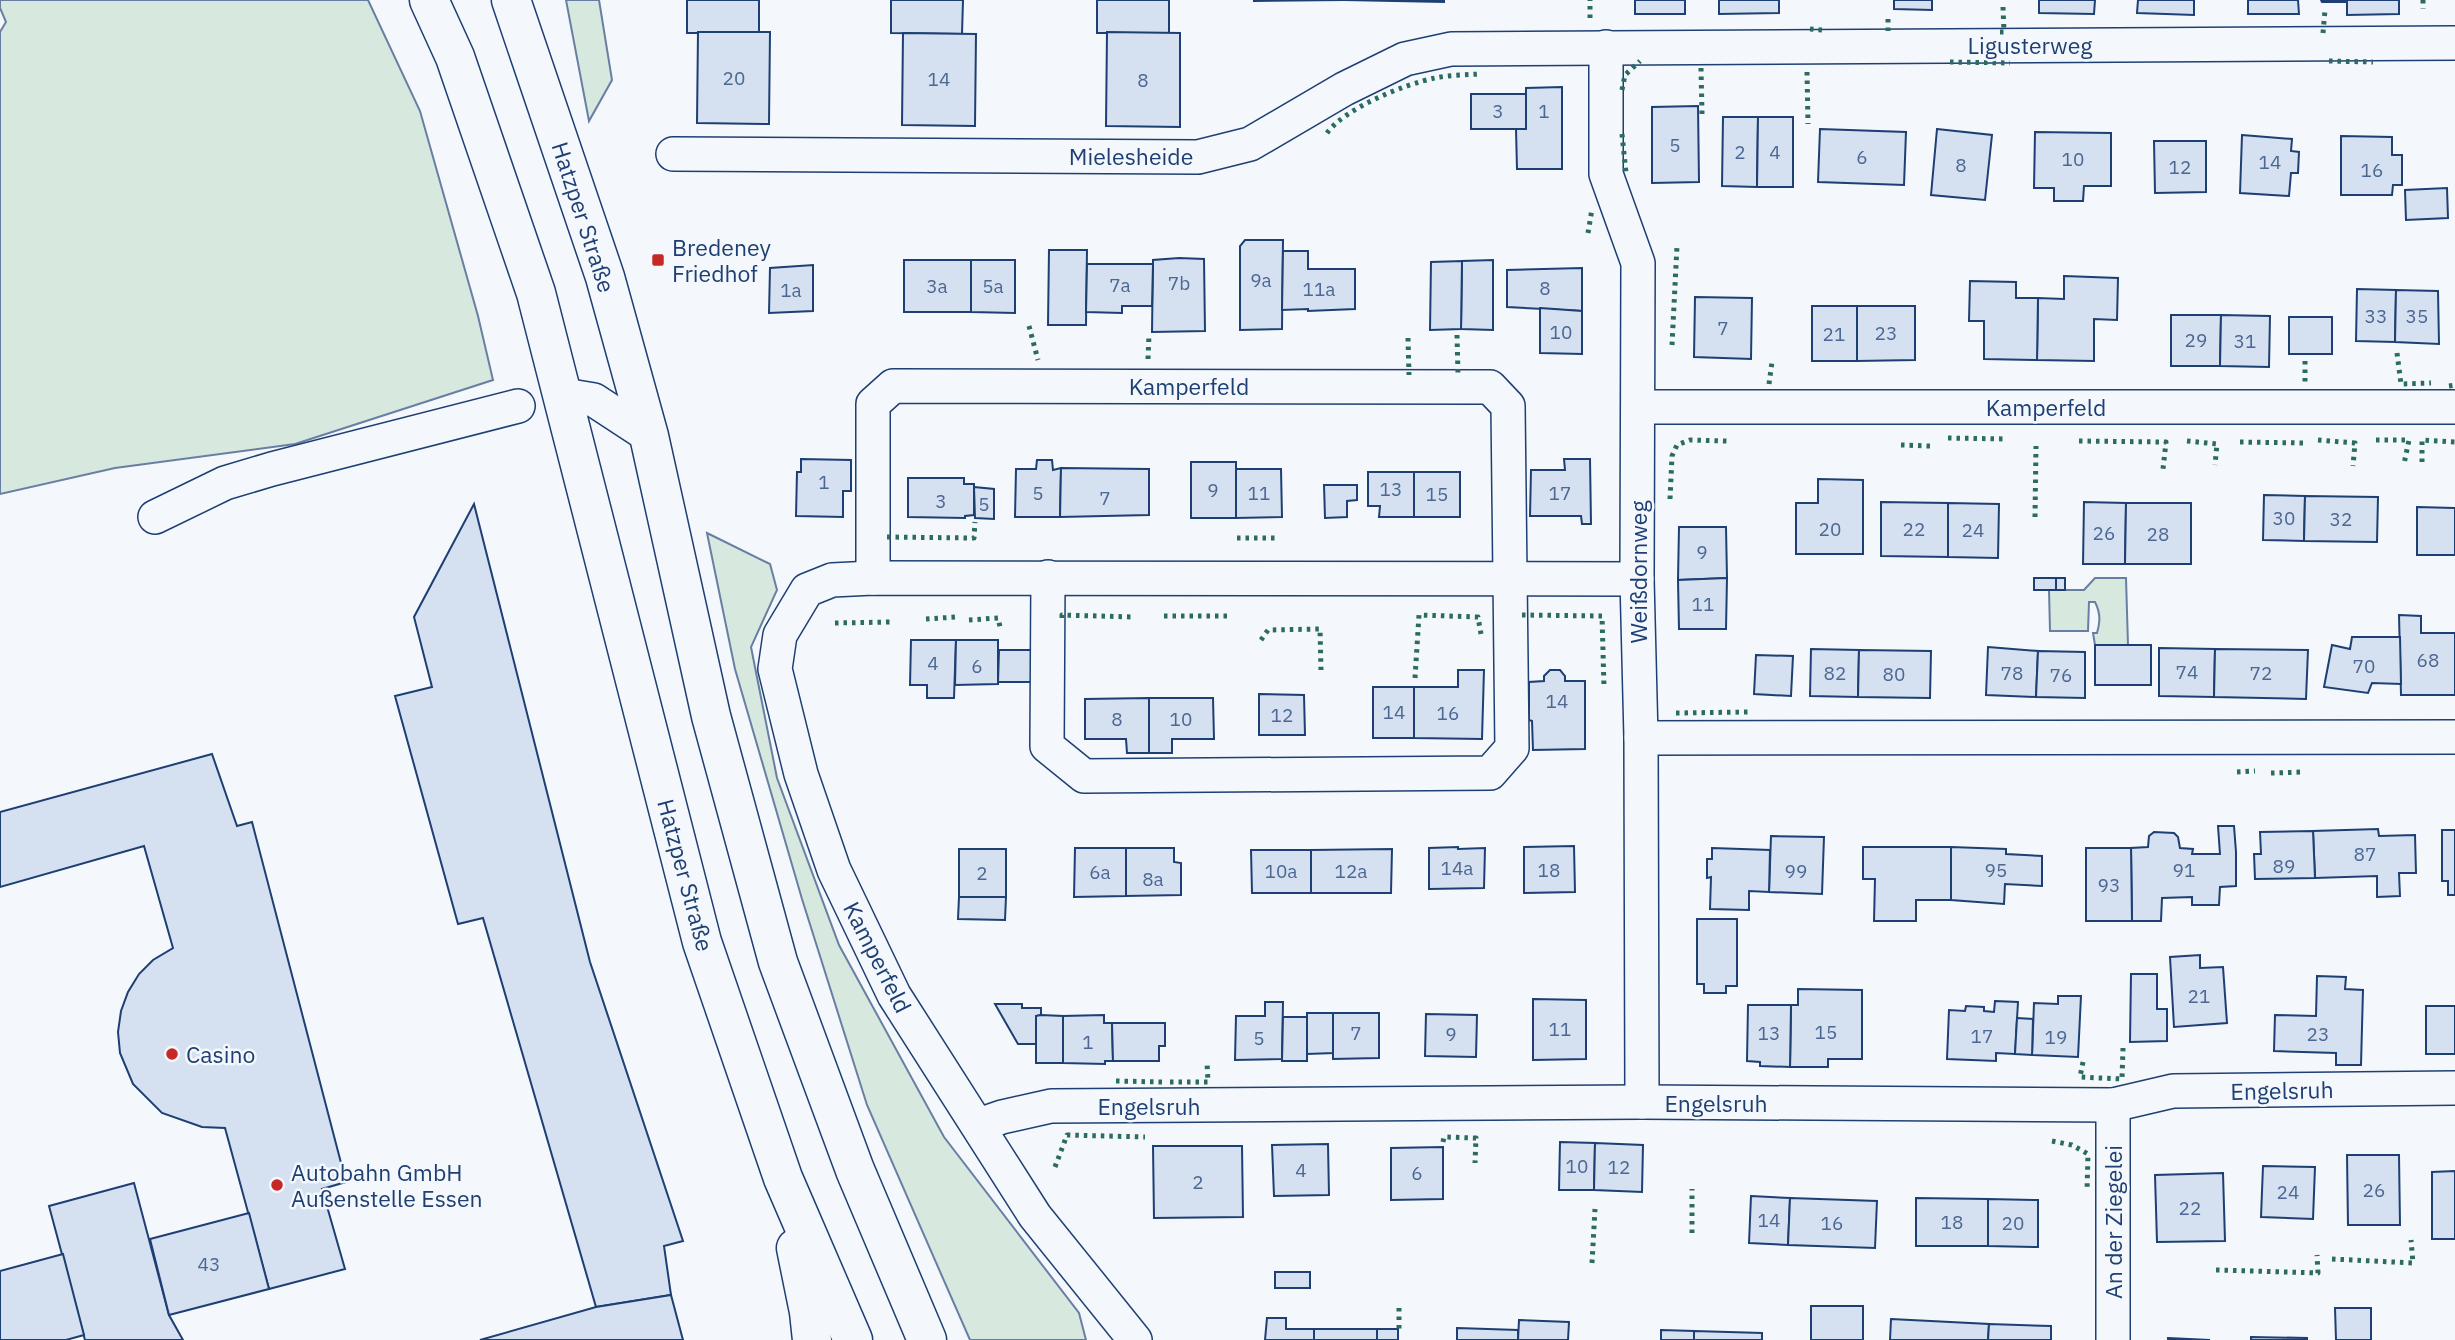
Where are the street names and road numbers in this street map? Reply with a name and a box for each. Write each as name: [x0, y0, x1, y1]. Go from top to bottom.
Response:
street label: Ligusterweg: [1968, 30, 2092, 60]
street label: Hatzper Straße: [546, 138, 622, 296]
street label: Mielesheide: [1069, 141, 1193, 171]
street label: Kamperfeld: [1129, 371, 1249, 401]
street label: Kamperfeld: [1986, 392, 2106, 422]
street label: Weißdornweg: [1623, 500, 1653, 644]
street label: Hatzper Straße: [651, 796, 721, 954]
street label: Kamperfeld: [837, 896, 919, 1018]
street label: Engelsruh: [2230, 1074, 2334, 1106]
street label: Engelsruh: [1664, 1088, 1768, 1118]
street label: Engelsruh: [1097, 1091, 1201, 1121]
street label: An der Ziegelei: [2098, 1145, 2128, 1299]

